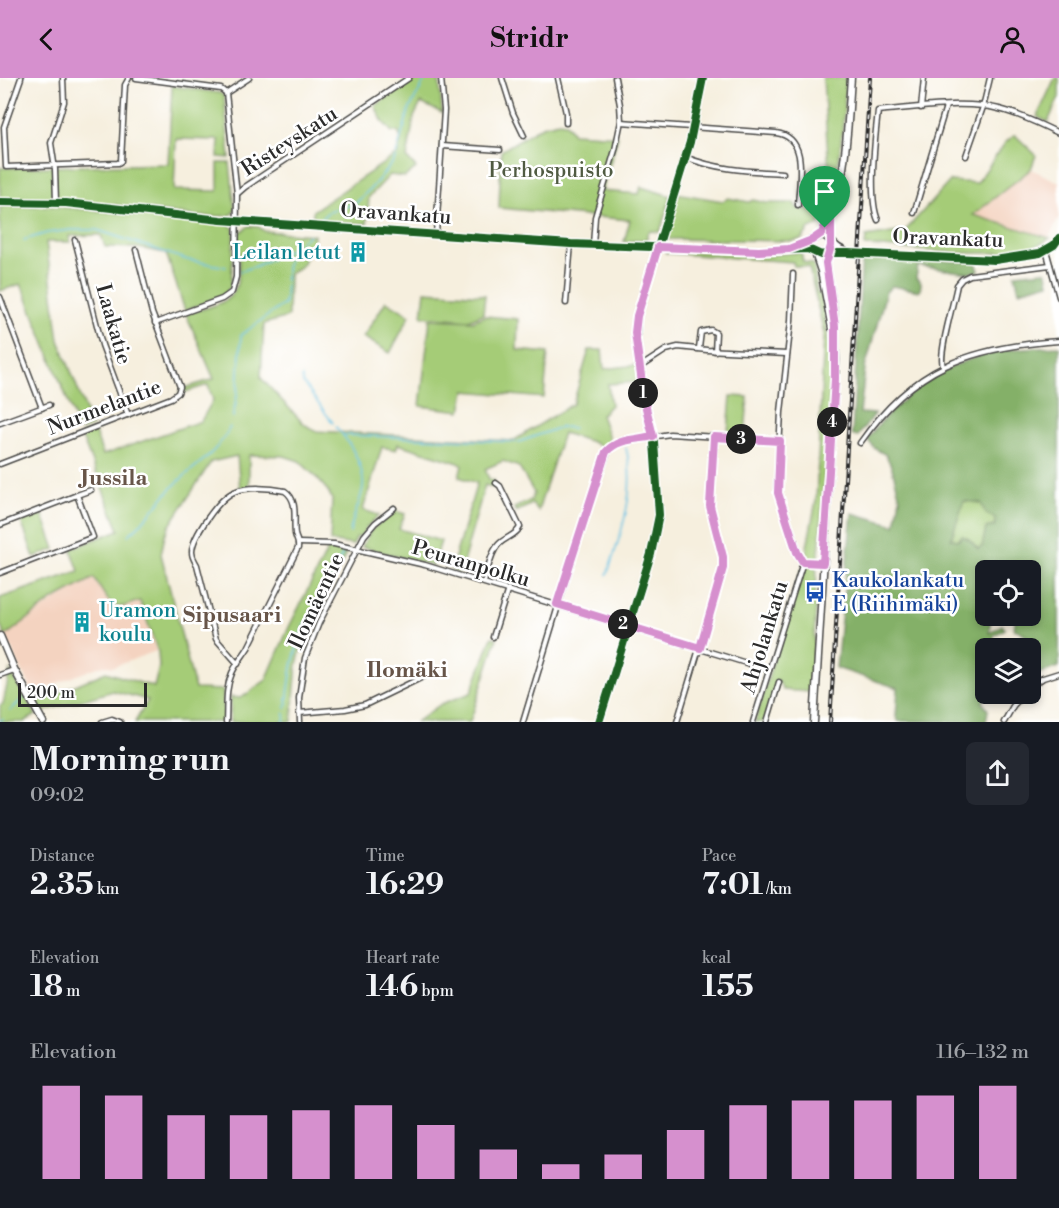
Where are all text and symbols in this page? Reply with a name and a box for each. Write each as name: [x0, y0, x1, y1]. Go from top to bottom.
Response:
text: Stridr: [490, 22, 569, 56]
icon: back: [30, 23, 63, 56]
icon: person: [996, 23, 1029, 56]
street label: Risteyskatu: [236, 101, 343, 183]
park label: Perhospuisto: [488, 158, 614, 184]
pin: [799, 166, 850, 228]
icon: arrive: [808, 175, 841, 208]
street label: Oravankatu: [340, 197, 452, 231]
street label: Oravankatu: [892, 224, 1004, 254]
place label: Leilan letut: [232, 240, 342, 266]
building icon: Leilan letut: [346, 240, 370, 264]
street label: Laakatie: [89, 281, 137, 367]
street label: Nurmelantie: [44, 374, 165, 442]
pin: 1: [628, 378, 658, 408]
text: 1: [639, 383, 647, 403]
pin: 4: [817, 407, 847, 437]
text: 4: [827, 412, 837, 432]
pin: 3: [726, 424, 756, 454]
text: 3: [736, 429, 746, 449]
district label: Jussila: [77, 465, 149, 492]
street label: Peuranpolku: [409, 535, 533, 593]
street label: Ilomäentie: [283, 549, 350, 654]
map controls: [975, 560, 1041, 704]
button: locate: [975, 560, 1041, 626]
place label: Kaukolankatu E (Riihimäki): [832, 568, 964, 618]
street label: Ahjolankatu: [735, 578, 794, 698]
bus stop icon: Kaukolankatu E (Riihimäki): [803, 580, 827, 604]
place label: Uramon koulu: [99, 598, 177, 648]
district label: Sipusaari: [183, 602, 281, 629]
pin: 2: [608, 609, 638, 639]
building icon: Uramon koulu: [70, 610, 94, 634]
text: 2: [618, 614, 628, 634]
button: layers: [975, 638, 1041, 704]
district label: Ilomäki: [366, 657, 448, 684]
scale bar: [18, 680, 147, 708]
text: 200 m: [27, 683, 75, 703]
text: Morning run: [30, 740, 230, 781]
button: share: [966, 742, 1029, 805]
text: 09:02: [30, 783, 84, 808]
text: Distance: [30, 846, 95, 866]
text: Time: [366, 846, 405, 866]
text: Pace: [702, 846, 736, 866]
text: 2.35: [30, 866, 94, 904]
text: 16:29: [366, 866, 444, 904]
text: 7:01: [702, 866, 763, 904]
text: km: [94, 879, 119, 899]
text: /km: [763, 879, 792, 899]
text: Elevation: [30, 948, 99, 968]
text: Heart rate: [366, 948, 440, 968]
text: kcal: [702, 948, 731, 968]
text: 18: [30, 968, 63, 1006]
text: 146: [366, 968, 418, 1006]
text: 155: [702, 968, 754, 1006]
text: m: [63, 981, 80, 1001]
text: bpm: [418, 981, 454, 1001]
text: Elevation: [30, 1040, 117, 1065]
text: 116–132 m: [936, 1040, 1029, 1065]

